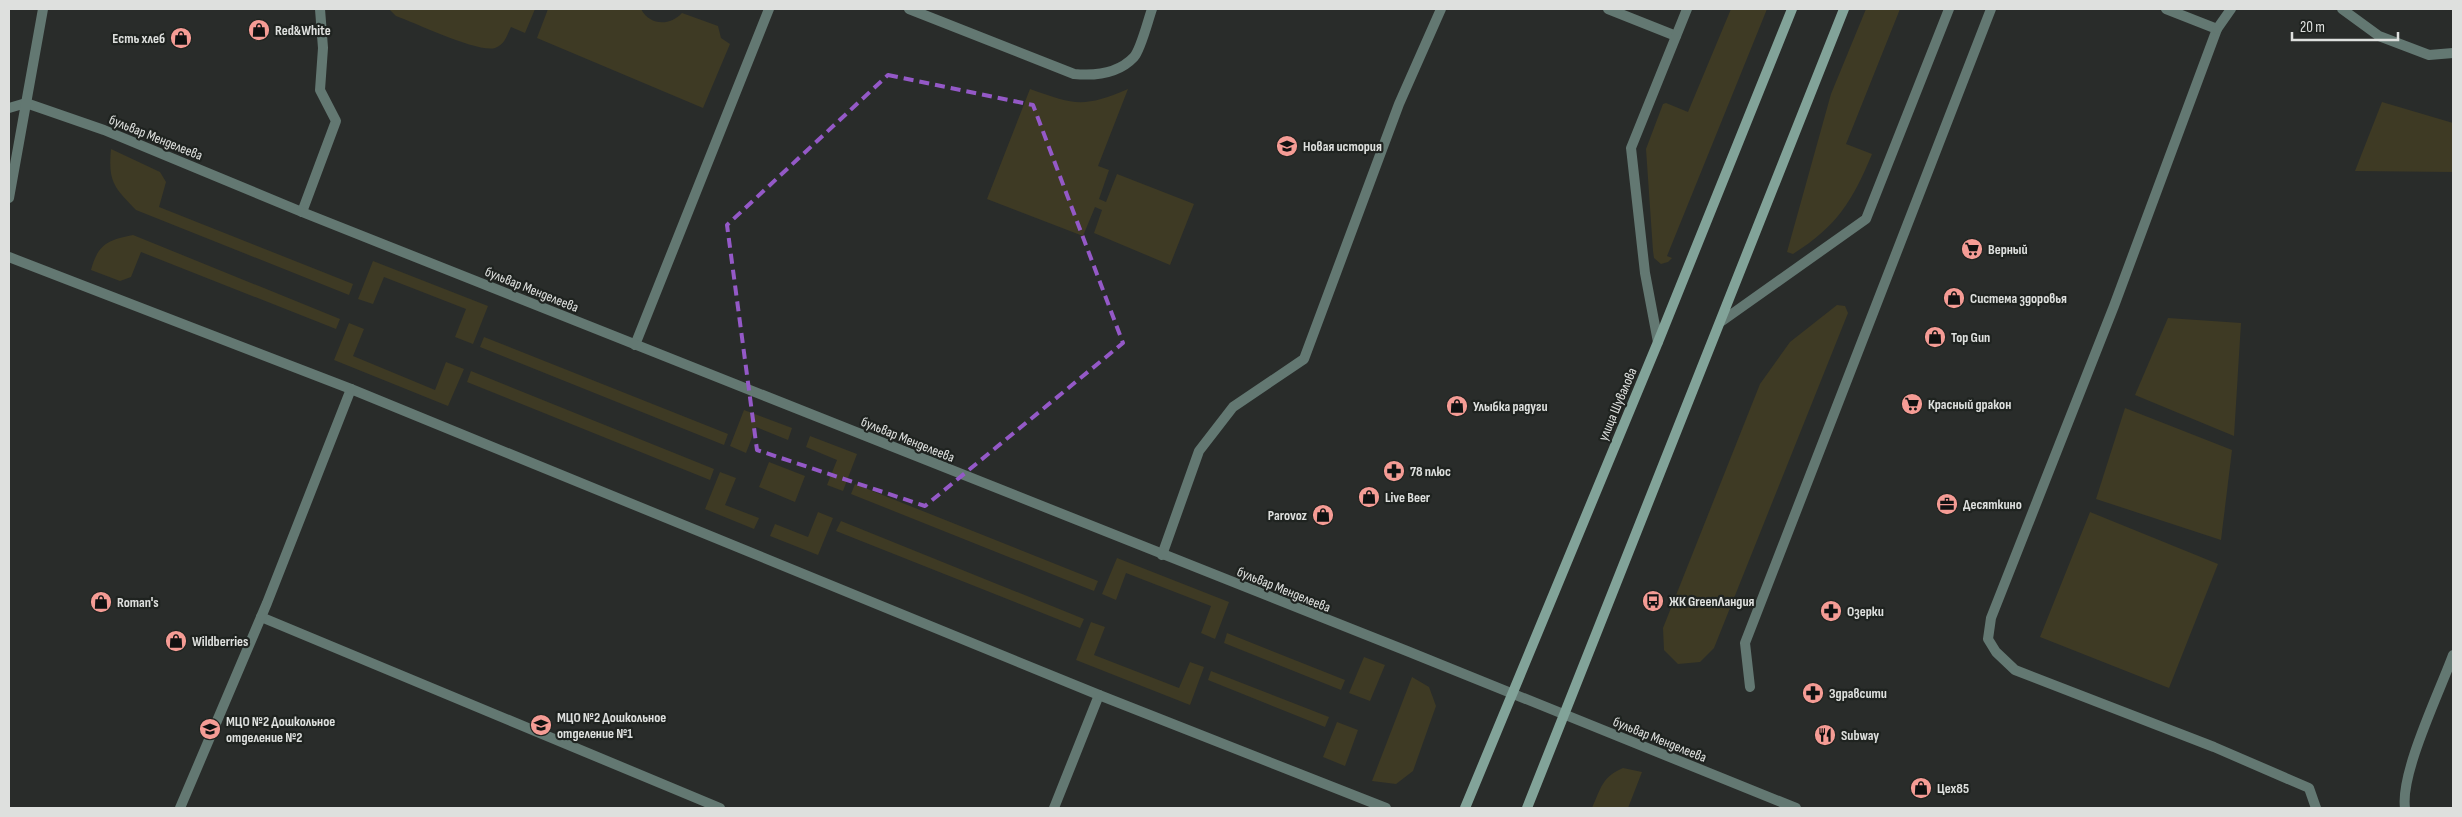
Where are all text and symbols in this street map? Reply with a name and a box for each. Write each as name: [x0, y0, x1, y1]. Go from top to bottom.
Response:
scale bar: [2292, 10, 2398, 42]
shop icon: Red&White: [247, 18, 271, 42]
text: 20 m: [2300, 18, 2325, 37]
place label: Red&White: [275, 22, 331, 39]
shop icon: Есть хлеб: [169, 26, 193, 50]
place label: Есть хлеб: [112, 30, 165, 47]
street label: бульвар Менделеева: [107, 111, 205, 164]
school or university icon: Новая история: [1275, 134, 1299, 158]
place label: Новая история: [1303, 138, 1382, 155]
supermarket icon: Верный: [1960, 237, 1984, 261]
place label: Верный: [1988, 241, 2028, 258]
street label: бульвар Менделеева: [483, 263, 581, 316]
shop icon: Система здоровья: [1942, 286, 1966, 310]
place label: Система здоровья: [1970, 290, 2067, 307]
shop icon: Top Gun: [1923, 325, 1947, 349]
place label: Top Gun: [1951, 329, 1990, 346]
street label: улица Шувалова: [1594, 365, 1640, 443]
supermarket icon: Красный дракон: [1900, 392, 1924, 416]
shop icon: Улыбка радуги: [1445, 394, 1469, 418]
place label: Красный дракон: [1928, 396, 2011, 413]
place label: Улыбка радуги: [1473, 398, 1548, 415]
street label: бульвар Менделеева: [859, 413, 957, 466]
pharmacy icon: 78 плюс: [1382, 459, 1406, 483]
place label: 78 плюс: [1410, 463, 1451, 480]
shop icon: Live Beer: [1357, 485, 1381, 509]
place label: Live Beer: [1385, 489, 1431, 506]
office icon: Десяткино: [1935, 492, 1959, 516]
place label: Десяткино: [1963, 496, 2022, 513]
shop icon: Parovoz: [1311, 503, 1335, 527]
place label: Parovoz: [1268, 507, 1308, 524]
street label: бульвар Менделеева: [1235, 563, 1333, 616]
bus stop icon: ЖК GreenЛандия: [1641, 589, 1665, 613]
shop icon: Roman's: [89, 590, 113, 614]
place label: ЖК GreenЛандия: [1669, 593, 1755, 610]
place label: Roman's: [117, 594, 159, 611]
pharmacy icon: Озерки: [1819, 599, 1843, 623]
place label: Озерки: [1847, 603, 1884, 620]
shop icon: Wildberries: [164, 629, 188, 653]
place label: Wildberries: [192, 633, 248, 650]
pharmacy icon: Здравсити: [1801, 681, 1825, 705]
place label: Здравсити: [1829, 685, 1887, 702]
place label: МЦО №2 Дошкольное отделение №1: [557, 709, 666, 742]
place label: МЦО №2 Дошкольное отделение №2: [226, 713, 335, 746]
school or university icon: МЦО №2 Дошкольное отделение №1: [529, 713, 553, 737]
street label: бульвар Менделеева: [1611, 713, 1709, 766]
school or university icon: МЦО №2 Дошкольное отделение №2: [198, 717, 222, 741]
restaurant icon: Subway: [1813, 723, 1837, 747]
place label: Subway: [1841, 727, 1879, 744]
shop icon: Цех85: [1909, 776, 1933, 800]
place label: Цех85: [1937, 780, 1969, 797]

